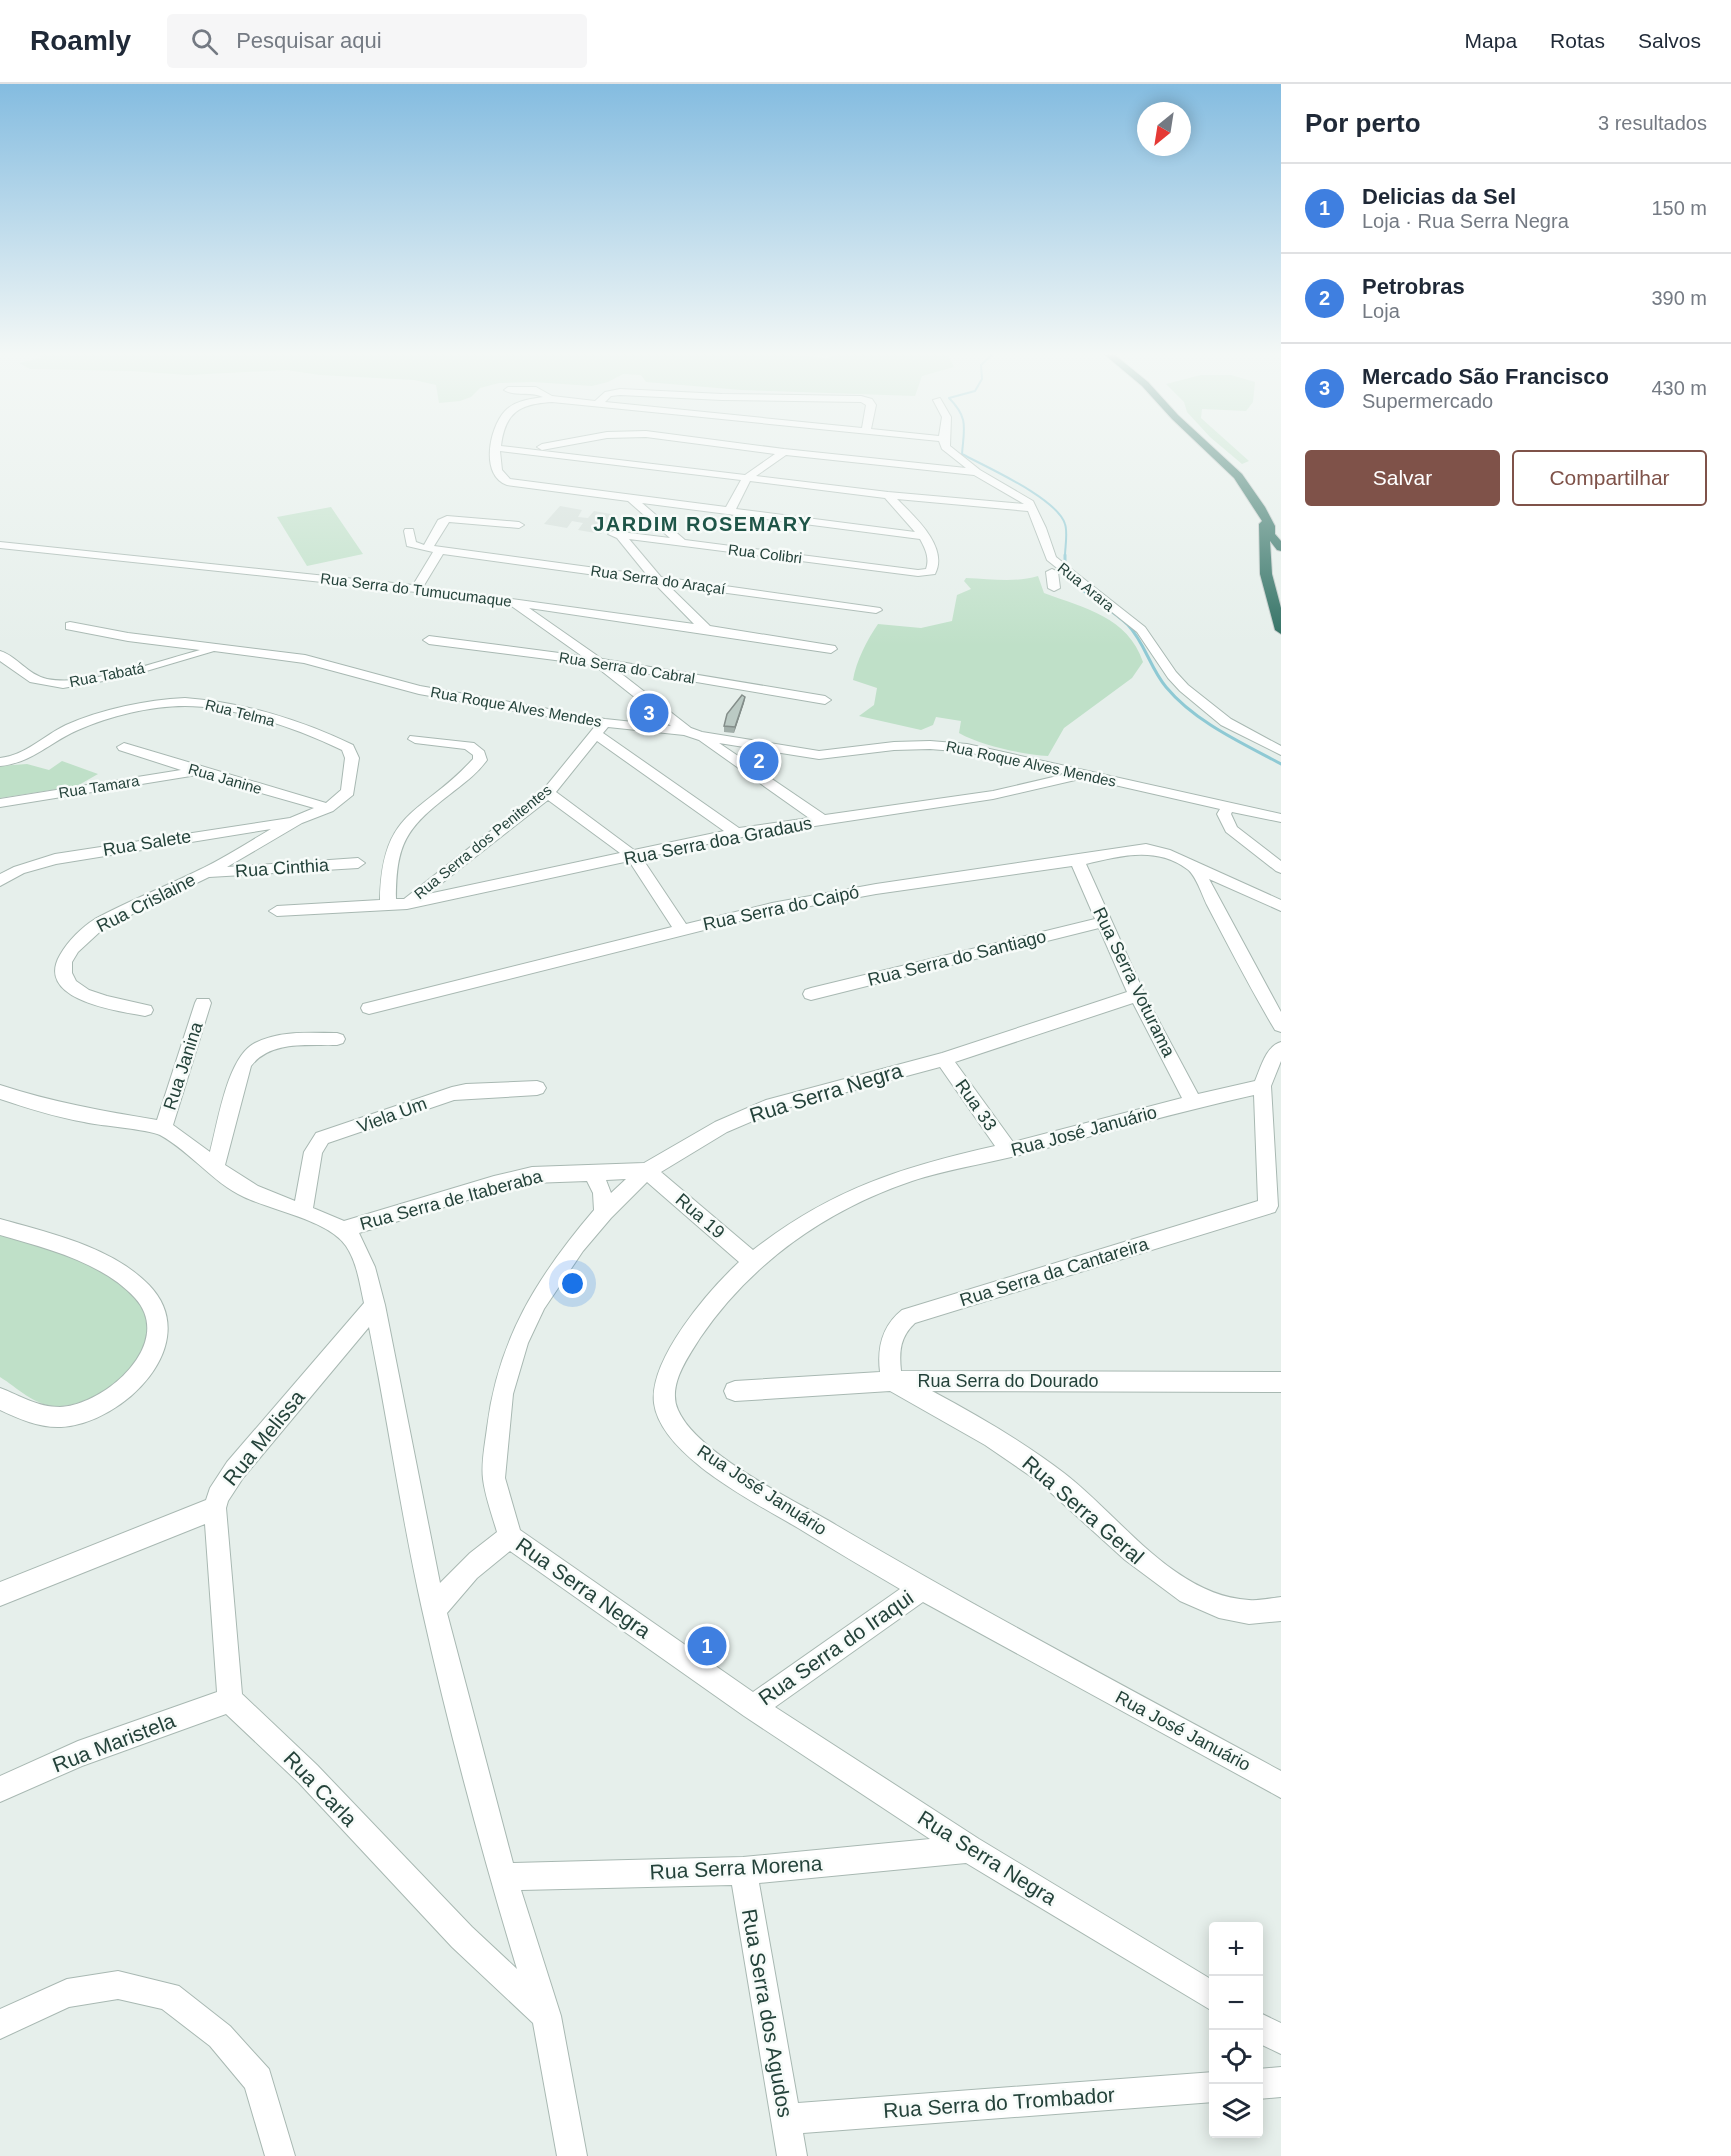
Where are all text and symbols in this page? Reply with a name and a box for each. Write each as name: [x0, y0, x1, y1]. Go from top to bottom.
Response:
search box: [167, 14, 587, 68]
text: Roamly: [30, 25, 131, 56]
icon: search: [188, 25, 221, 58]
text: Pesquisar aqui: [236, 28, 382, 53]
text: Mapa: [1465, 29, 1517, 52]
text: Rotas: [1550, 29, 1605, 52]
text: Salvos: [1638, 29, 1701, 52]
north arrow: [1137, 102, 1191, 156]
text: Por perto: [1305, 108, 1421, 138]
text: 3 resultados: [1598, 112, 1707, 134]
text: Delicias da Sel: [1362, 184, 1516, 209]
text: 1: [1319, 197, 1330, 219]
text: 150 m: [1651, 197, 1707, 219]
text: Loja · Rua Serra Negra: [1362, 210, 1569, 232]
text: Petrobras: [1362, 274, 1465, 299]
text: 2: [1319, 287, 1330, 309]
text: 390 m: [1651, 287, 1707, 309]
text: Loja: [1362, 300, 1400, 322]
text: Mercado São Francisco: [1362, 364, 1609, 389]
text: 3: [1319, 377, 1330, 399]
text: 430 m: [1651, 377, 1707, 399]
text: Supermercado: [1362, 390, 1493, 412]
button: Salvar: [1305, 450, 1500, 506]
button: Compartilhar: [1512, 450, 1707, 506]
district label: JARDIM ROSEMARY: [593, 513, 813, 535]
street label: Rua Colibri: [727, 541, 803, 566]
street label: Rua Arara: [1055, 559, 1118, 615]
street label: Rua Serra do Araçaí: [590, 562, 727, 597]
street label: Rua Serra do Tumucumaque: [319, 569, 513, 610]
street label: Rua Serra do Cabral: [558, 648, 696, 687]
street label: Rua Tabatá: [68, 659, 147, 690]
street label: Rua Roque Alves Mendes: [429, 683, 603, 730]
pin: 3: [630, 690, 668, 736]
street label: Rua Telma: [203, 696, 277, 730]
street label: Rua Roque Alves Mendes: [945, 737, 1118, 790]
pin: 2: [740, 738, 778, 784]
street label: Rua Janine: [186, 760, 264, 797]
street label: Rua Tamara: [57, 772, 141, 801]
street label: Rua Serra dos Penitentes: [411, 781, 555, 902]
street label: Rua Serra doa Gradaus: [622, 813, 814, 869]
street label: Rua Salete: [101, 826, 193, 860]
street label: Rua Cinthia: [234, 855, 331, 881]
street label: Rua Crislaine: [93, 870, 199, 936]
street label: Rua Serra do Caipó: [701, 882, 861, 934]
street label: Rua Serra Voturama: [1089, 904, 1179, 1061]
street label: Rua Serra do Santiago: [866, 926, 1048, 990]
street label: Rua Janina: [159, 1019, 207, 1112]
street label: Rua Serra Negra: [747, 1058, 905, 1127]
street label: Rua 33: [951, 1075, 1001, 1135]
street label: Viela Um: [354, 1093, 430, 1137]
street label: Rua José Januário: [1009, 1102, 1159, 1160]
street label: Rua Serra de Itaberaba: [358, 1166, 545, 1234]
street label: Rua 19: [672, 1189, 728, 1243]
street label: Rua Serra da Cantareira: [957, 1233, 1152, 1310]
your location: [558, 1269, 587, 1298]
street label: Rua Serra do Dourado: [917, 1371, 1099, 1391]
street label: Rua Melissa: [218, 1385, 309, 1490]
street label: Rua José Januário: [694, 1441, 830, 1539]
street label: Rua Serra Geral: [1018, 1451, 1149, 1568]
street label: Rua Serra Negra: [512, 1533, 655, 1643]
street label: Rua Serra do Iraqui: [754, 1586, 917, 1710]
pin: 1: [688, 1624, 726, 1668]
street label: Rua José Januário: [1112, 1687, 1254, 1775]
street label: Rua Maristela: [49, 1708, 179, 1776]
street label: Rua Carla: [279, 1747, 362, 1831]
street label: Rua Serra Negra: [914, 1806, 1061, 1910]
street label: Rua Serra Morena: [649, 1851, 823, 1884]
street label: Rua Serra dos Agudos: [738, 1907, 797, 2119]
map controls: [1209, 1922, 1263, 2138]
button: +: [1209, 1922, 1263, 1976]
button: −: [1209, 1976, 1263, 2030]
button: locate: [1209, 2030, 1263, 2084]
street label: Rua Serra do Trombador: [882, 2083, 1116, 2122]
button: layers: [1209, 2084, 1263, 2138]

